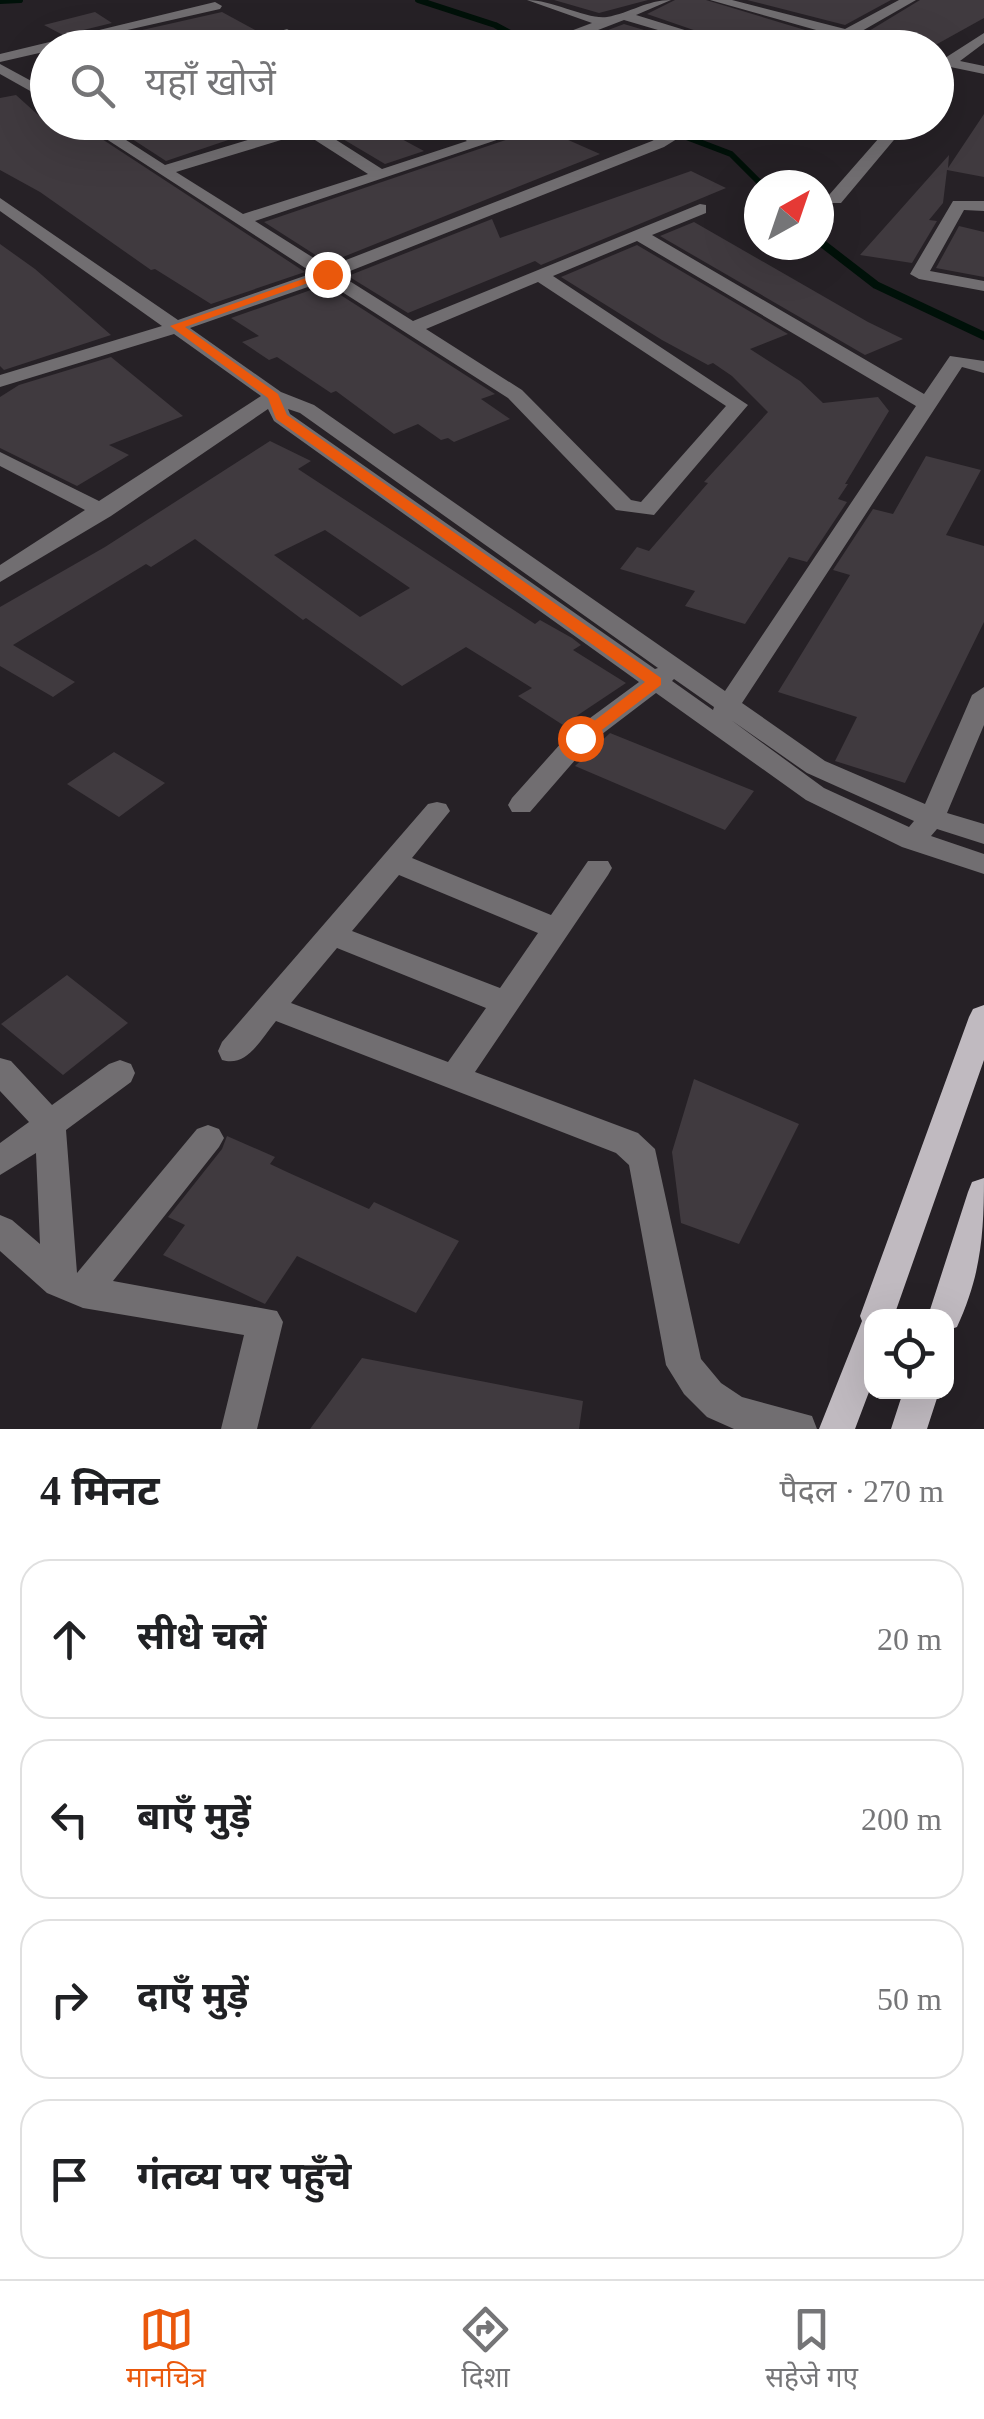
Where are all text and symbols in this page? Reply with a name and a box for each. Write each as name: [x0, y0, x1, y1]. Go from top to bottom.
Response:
search box: [30, 30, 954, 140]
icon: search: [65, 58, 120, 113]
text: यहाँ खोजें: [145, 61, 276, 103]
north arrow: [744, 170, 834, 260]
route end: [305, 252, 351, 298]
route start: [558, 716, 604, 762]
map controls: [864, 1309, 954, 1399]
button: locate: [864, 1309, 954, 1399]
text: 4 मिनट: [40, 1468, 160, 1514]
text: पैदल · 270 m: [780, 1473, 944, 1509]
icon: ahead: [42, 1612, 97, 1667]
text: सीधे चलें: [137, 1615, 266, 1657]
text: 20 m: [877, 1621, 942, 1657]
icon: left: [42, 1792, 97, 1847]
text: बाएँ मुड़ें: [137, 1795, 251, 1837]
text: 200 m: [861, 1801, 942, 1837]
icon: right: [42, 1972, 97, 2027]
text: दाएँ मुड़ें: [137, 1975, 249, 2017]
text: 50 m: [877, 1981, 942, 2017]
icon: arrive: [42, 2152, 97, 2207]
text: गंतव्य पर पहुँचे: [137, 2155, 351, 2197]
tab: मानचित्र: [126, 2302, 206, 2398]
tab: दिशा: [458, 2302, 513, 2398]
tab: सहेजे गए: [765, 2302, 858, 2398]

